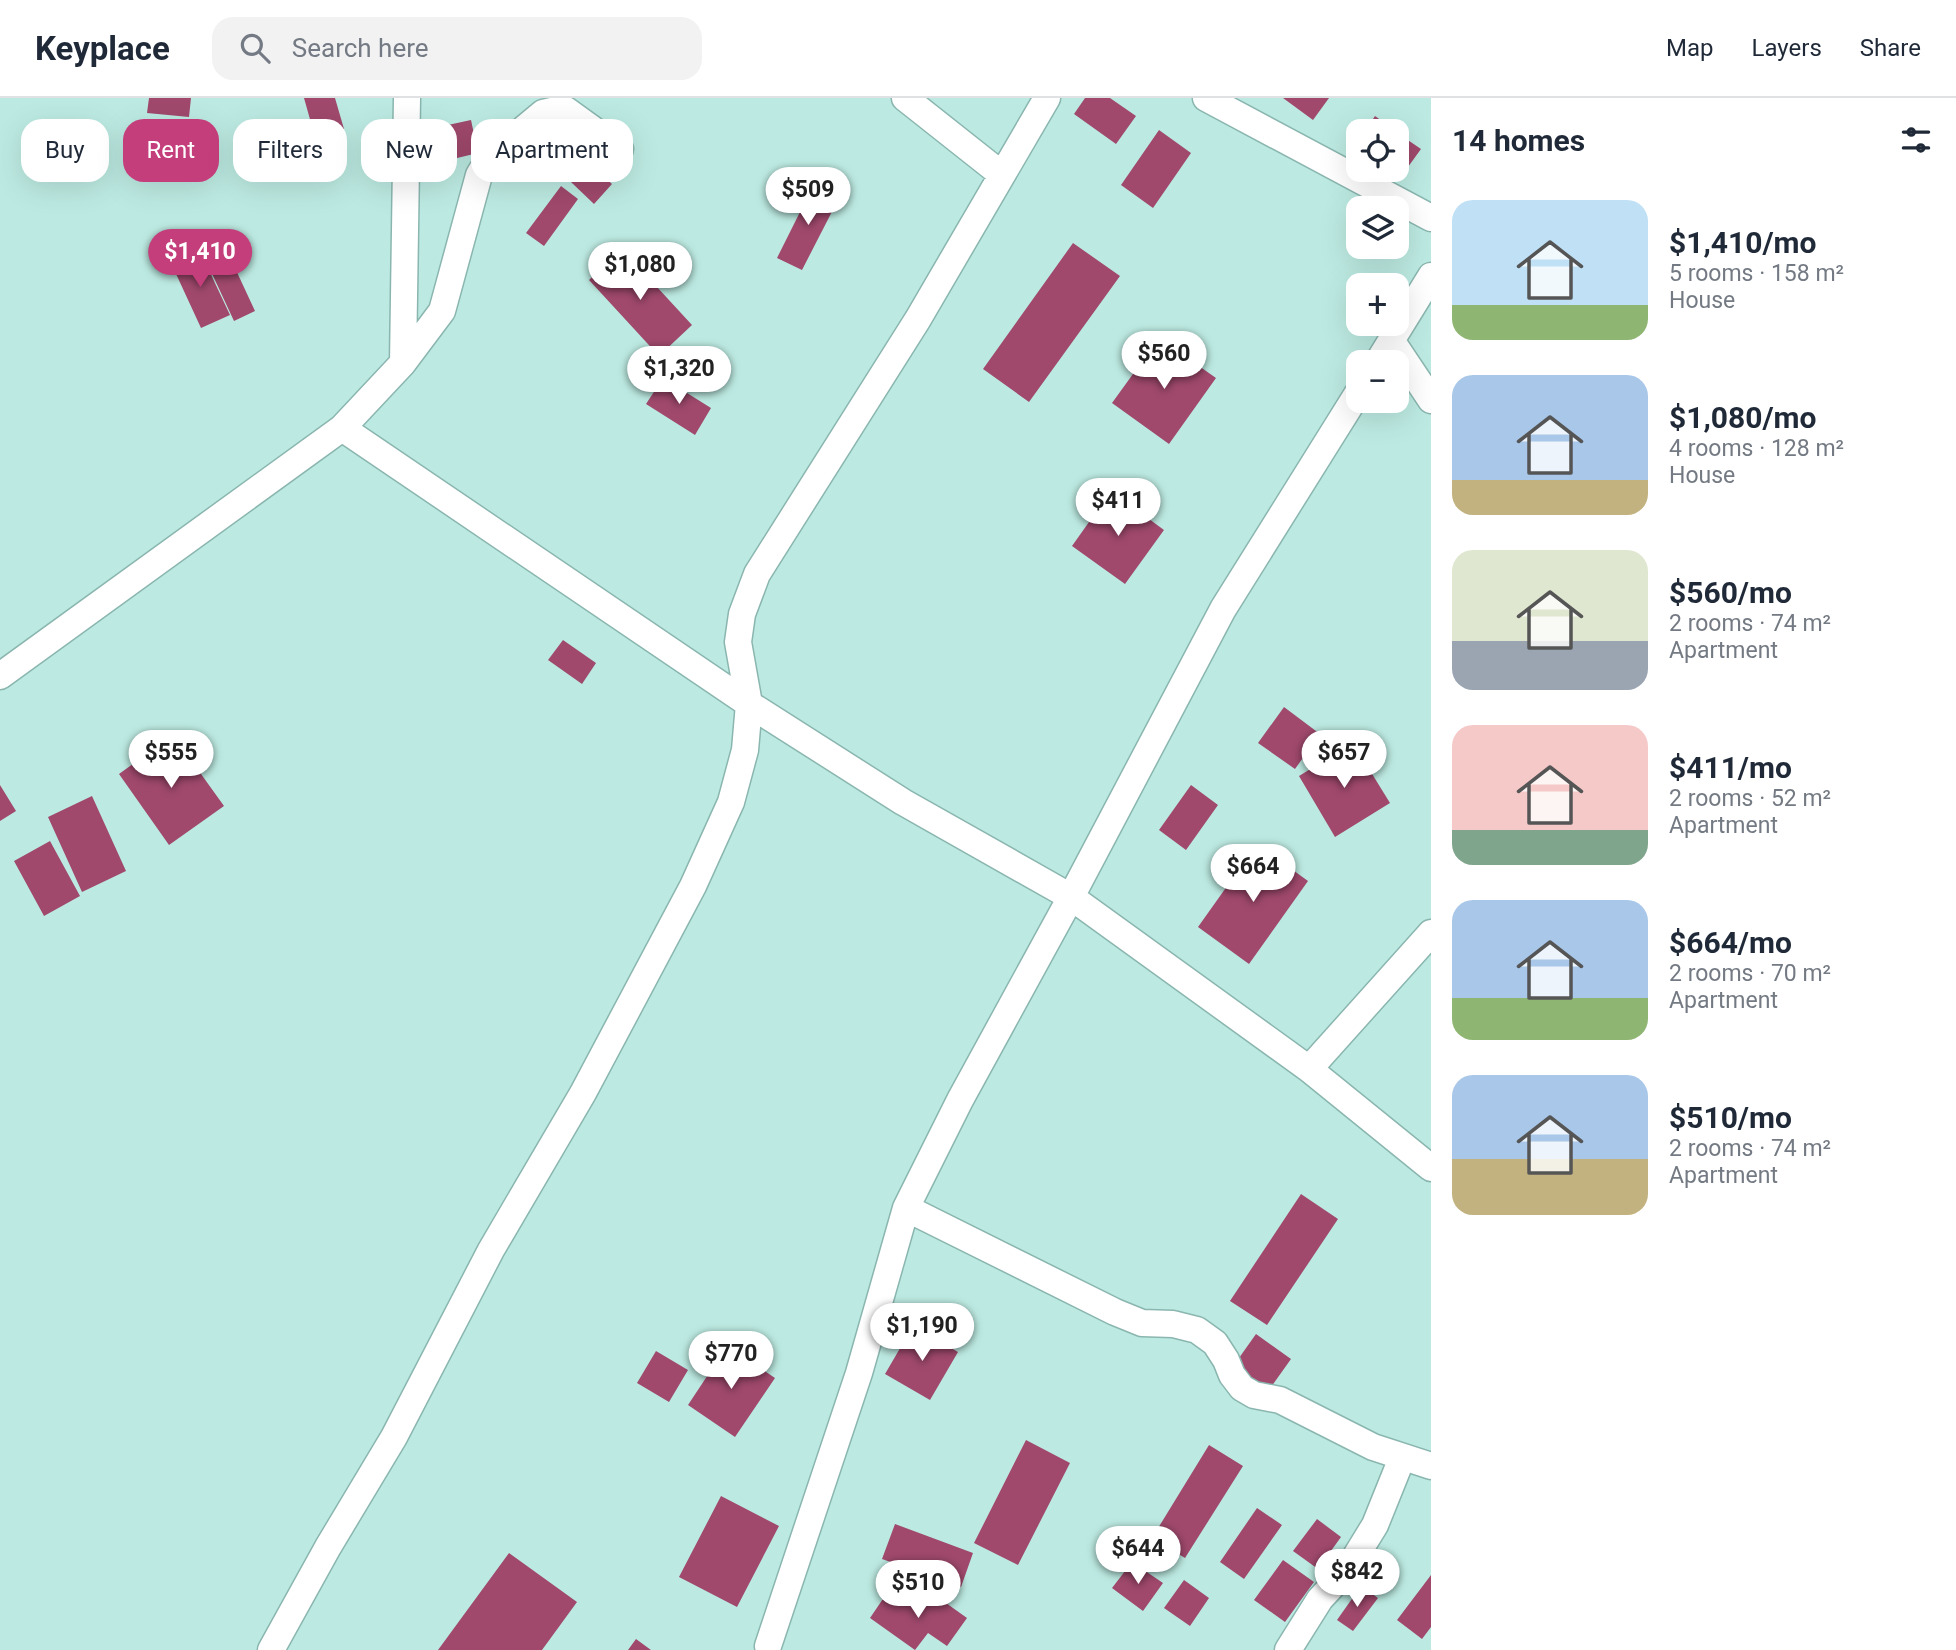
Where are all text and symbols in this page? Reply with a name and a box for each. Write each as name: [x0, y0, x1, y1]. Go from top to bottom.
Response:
search box: [212, 17, 702, 80]
text: Keyplace: [35, 29, 170, 68]
icon: search: [236, 29, 274, 67]
text: Search here: [292, 33, 429, 63]
text: Map: [1666, 34, 1714, 62]
text: Layers: [1752, 34, 1822, 62]
text: Share: [1860, 34, 1921, 62]
chip: Buy: [21, 119, 109, 182]
chip: Rent: [123, 119, 219, 182]
chip: Filters: [233, 119, 347, 182]
chip: New: [361, 119, 457, 182]
chip: Apartment: [471, 119, 633, 182]
map controls: [1346, 119, 1409, 413]
button: locate: [1346, 119, 1409, 182]
icon: filters: [1897, 121, 1935, 159]
text: 14 homes: [1452, 123, 1585, 158]
pin: $509: [767, 167, 849, 227]
text: $509: [782, 176, 834, 203]
button: layers: [1346, 196, 1409, 259]
text: $1,410/mo: [1669, 225, 1817, 260]
icon: home: [1508, 228, 1592, 312]
pin: $1,410: [143, 230, 257, 289]
text: $1,410: [164, 238, 236, 265]
pin: $1,080: [583, 242, 697, 302]
text: $1,080: [604, 251, 676, 278]
text: 5 rooms · 158 m²: [1669, 260, 1844, 287]
button: +: [1346, 273, 1409, 336]
text: House: [1669, 287, 1735, 314]
pin: $560: [1123, 331, 1205, 391]
text: $560: [1138, 340, 1190, 367]
pin: $1,320: [622, 346, 736, 406]
button: −: [1346, 350, 1409, 413]
text: $1,320: [643, 355, 715, 382]
text: $1,080/mo: [1669, 400, 1817, 435]
icon: home: [1508, 403, 1592, 487]
text: 4 rooms · 128 m²: [1669, 435, 1844, 462]
text: House: [1669, 462, 1735, 489]
pin: $411: [1077, 478, 1159, 538]
text: $411: [1092, 487, 1144, 514]
text: $560/mo: [1669, 575, 1792, 610]
icon: home: [1508, 578, 1592, 662]
text: 2 rooms · 74 m²: [1669, 610, 1831, 637]
text: Apartment: [1669, 637, 1778, 664]
pin: $555: [130, 730, 212, 790]
pin: $657: [1303, 730, 1385, 790]
text: $555: [145, 739, 197, 766]
text: $657: [1318, 739, 1370, 766]
text: $411/mo: [1669, 750, 1792, 785]
icon: home: [1508, 753, 1592, 837]
text: 2 rooms · 52 m²: [1669, 785, 1831, 812]
text: Apartment: [1669, 812, 1778, 839]
pin: $664: [1212, 844, 1294, 904]
text: $664: [1227, 853, 1279, 880]
text: $664/mo: [1669, 925, 1792, 960]
icon: home: [1508, 928, 1592, 1012]
text: 2 rooms · 70 m²: [1669, 960, 1831, 987]
text: Apartment: [1669, 987, 1778, 1014]
text: $510/mo: [1669, 1100, 1792, 1135]
icon: home: [1508, 1103, 1592, 1187]
text: 2 rooms · 74 m²: [1669, 1135, 1831, 1162]
text: Apartment: [1669, 1162, 1778, 1189]
pin: $1,190: [865, 1304, 979, 1363]
text: $1,190: [886, 1312, 958, 1339]
pin: $770: [690, 1332, 772, 1391]
text: $770: [705, 1340, 757, 1367]
pin: $644: [1097, 1526, 1179, 1586]
text: $644: [1112, 1535, 1164, 1562]
pin: $842: [1316, 1550, 1398, 1609]
text: $842: [1331, 1558, 1383, 1585]
pin: $510: [877, 1560, 959, 1620]
text: $510: [892, 1569, 944, 1596]

